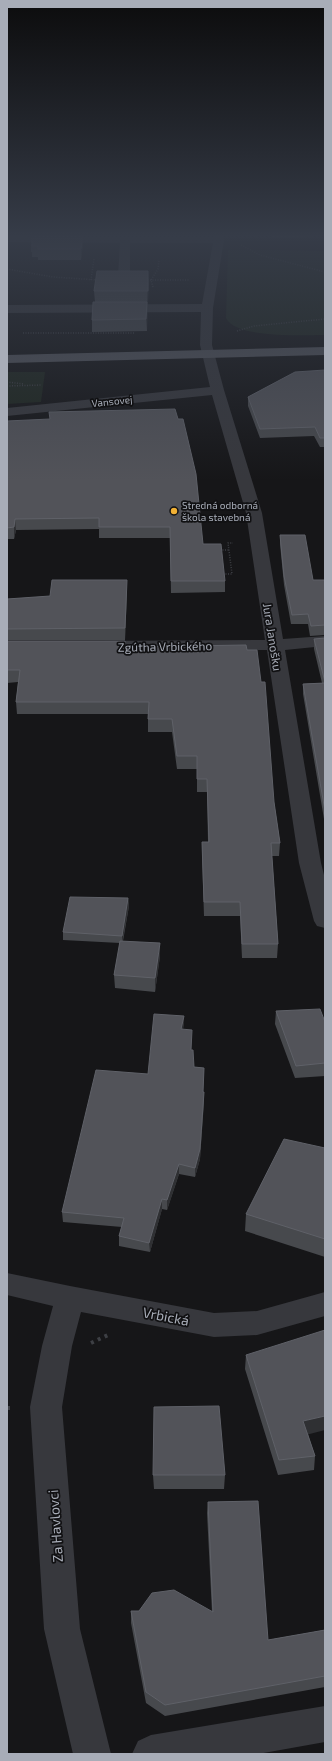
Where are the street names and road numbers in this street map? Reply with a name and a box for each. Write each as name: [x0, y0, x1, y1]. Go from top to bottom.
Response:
street label: Vansovej: [91, 393, 133, 409]
street label: Jura Janošku: [261, 602, 285, 672]
street label: Zgútha Vrbického: [118, 638, 213, 654]
street label: Vrbická: [141, 1303, 191, 1329]
street label: Za Havlovci: [44, 1489, 66, 1563]

